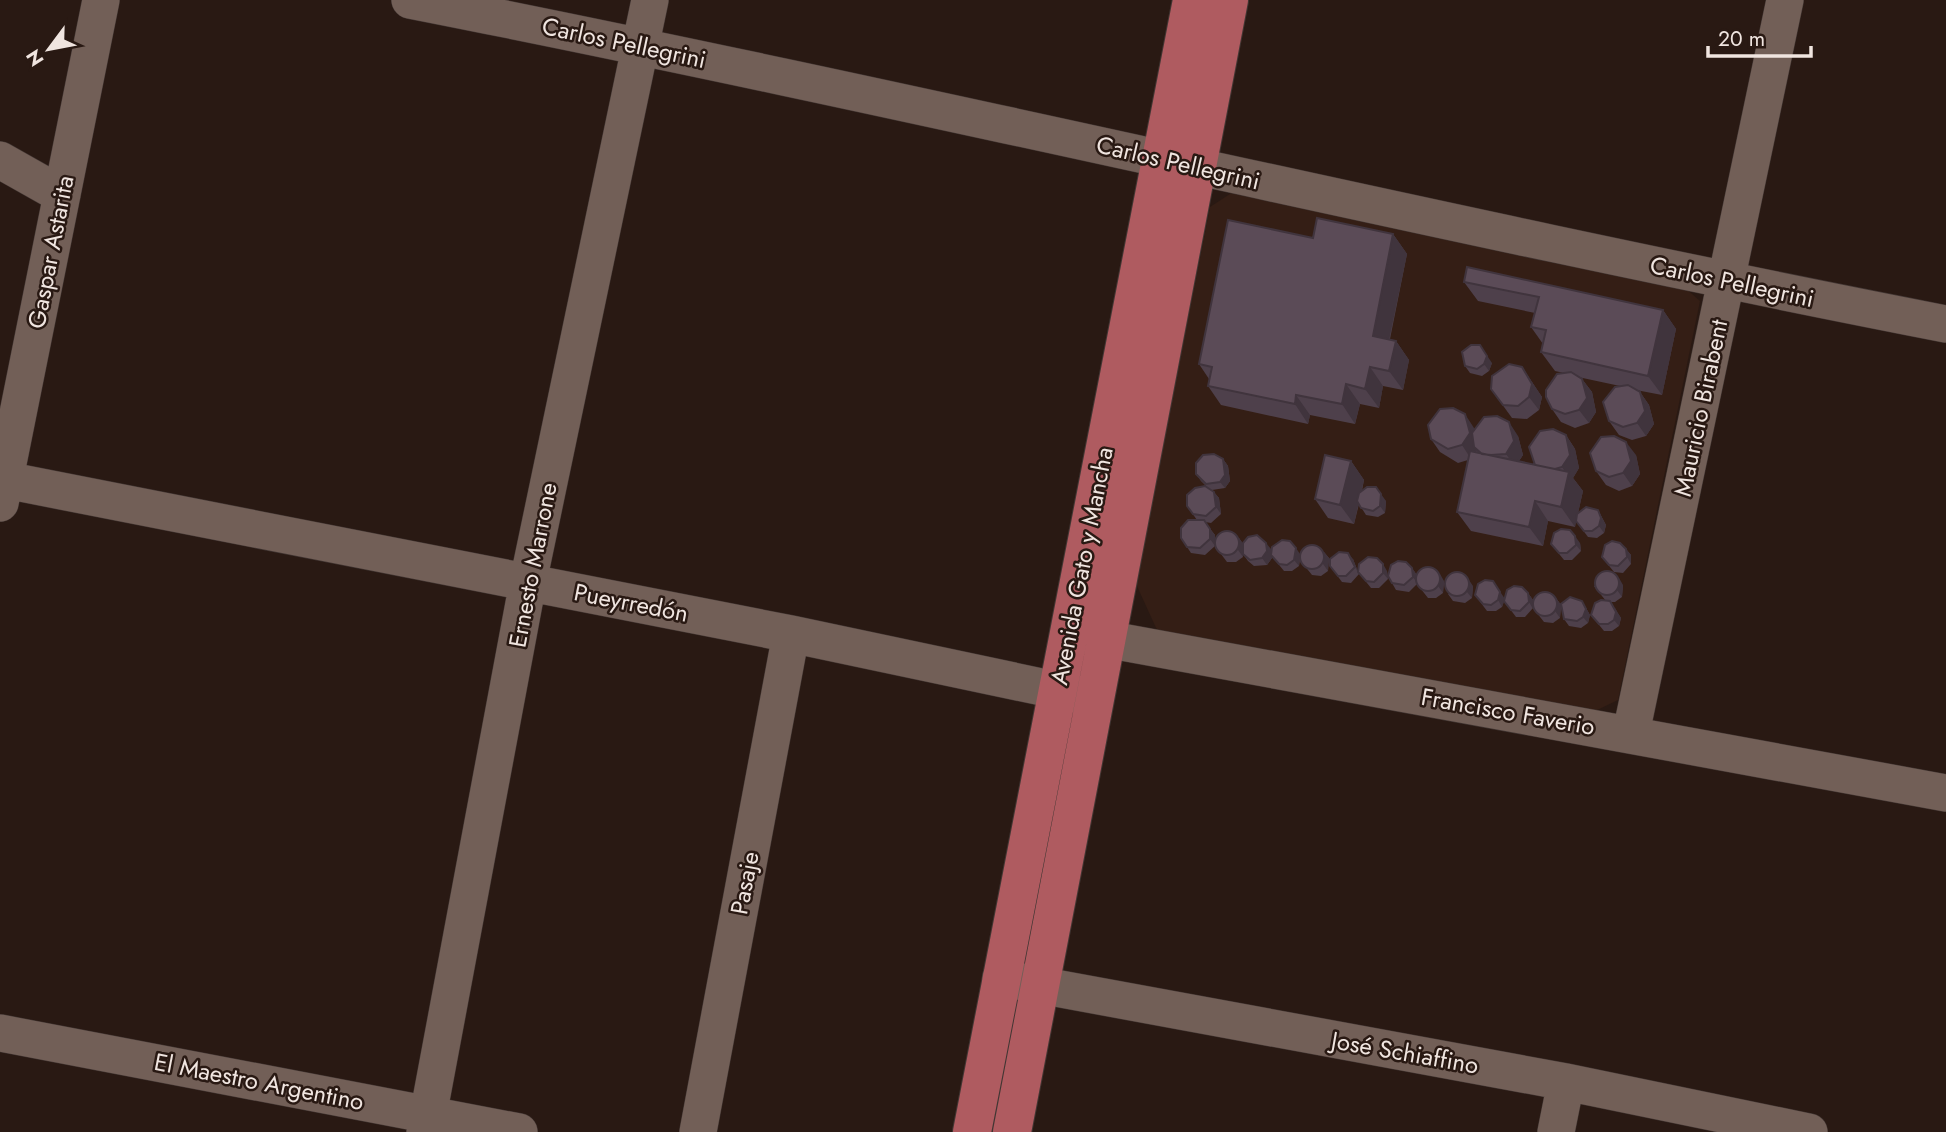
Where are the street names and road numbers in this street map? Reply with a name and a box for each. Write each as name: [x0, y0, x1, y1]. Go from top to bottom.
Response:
street label: Carlos Pellegrini: [539, 8, 709, 77]
street label: Carlos Pellegrini: [1093, 127, 1263, 198]
street label: Gaspar Astarita: [19, 172, 82, 331]
street label: Carlos Pellegrini: [1647, 247, 1817, 316]
street label: Mauricio Birabent: [1665, 316, 1736, 500]
street label: Avenida Gato y Mancha: [1041, 444, 1122, 688]
street label: Ernesto Marrone: [499, 479, 566, 650]
street label: Pueyrredón: [571, 574, 691, 631]
street label: Francisco Faverio: [1418, 679, 1598, 744]
street label: Pasaje: [721, 848, 768, 917]
street label: José Schiaffino: [1326, 1022, 1481, 1083]
street label: El Maestro Argentino: [151, 1044, 367, 1119]

